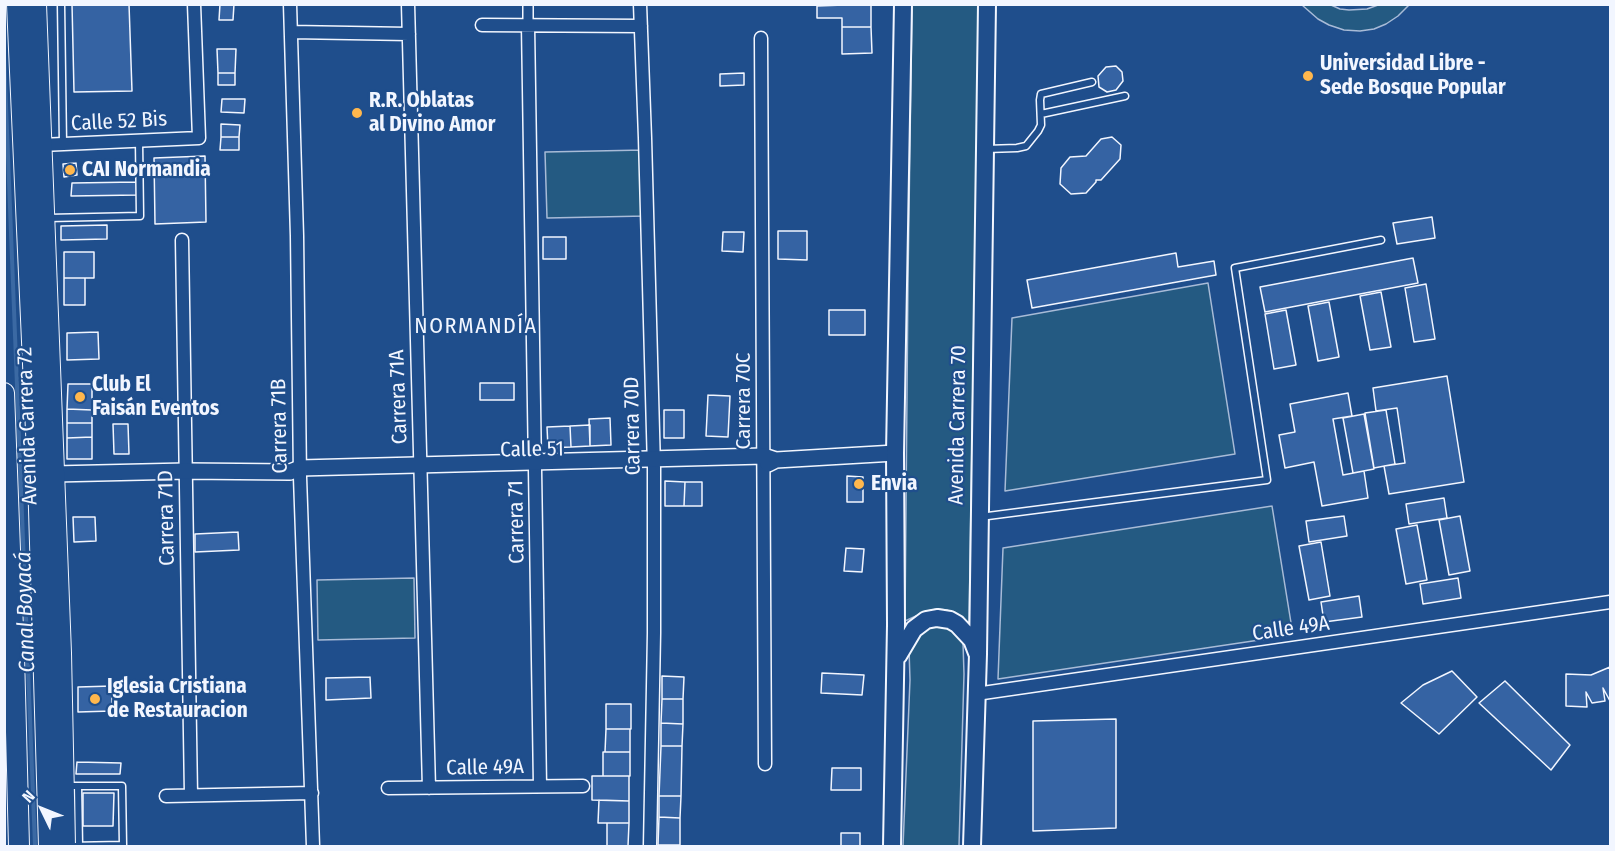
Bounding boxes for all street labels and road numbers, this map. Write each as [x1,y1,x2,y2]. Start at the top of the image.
street label: Calle 52 Bis [70,107,168,137]
street label: Avenida Carrera 70 [944,345,972,505]
street label: Avenida Carrera 72 [13,347,43,505]
street label: Carrera 71A [385,349,413,445]
street label: Carrera 70C [731,353,757,449]
street label: Carrera 70D [620,377,646,475]
street label: Carrera 71B [267,378,293,474]
street label: Calle 51 [500,437,564,463]
street label: Carrera 71D [154,470,180,566]
street label: Carrera 71 [504,480,530,564]
street label: Calle 49A [1251,611,1331,647]
street label: Calle 49A [446,755,524,781]

